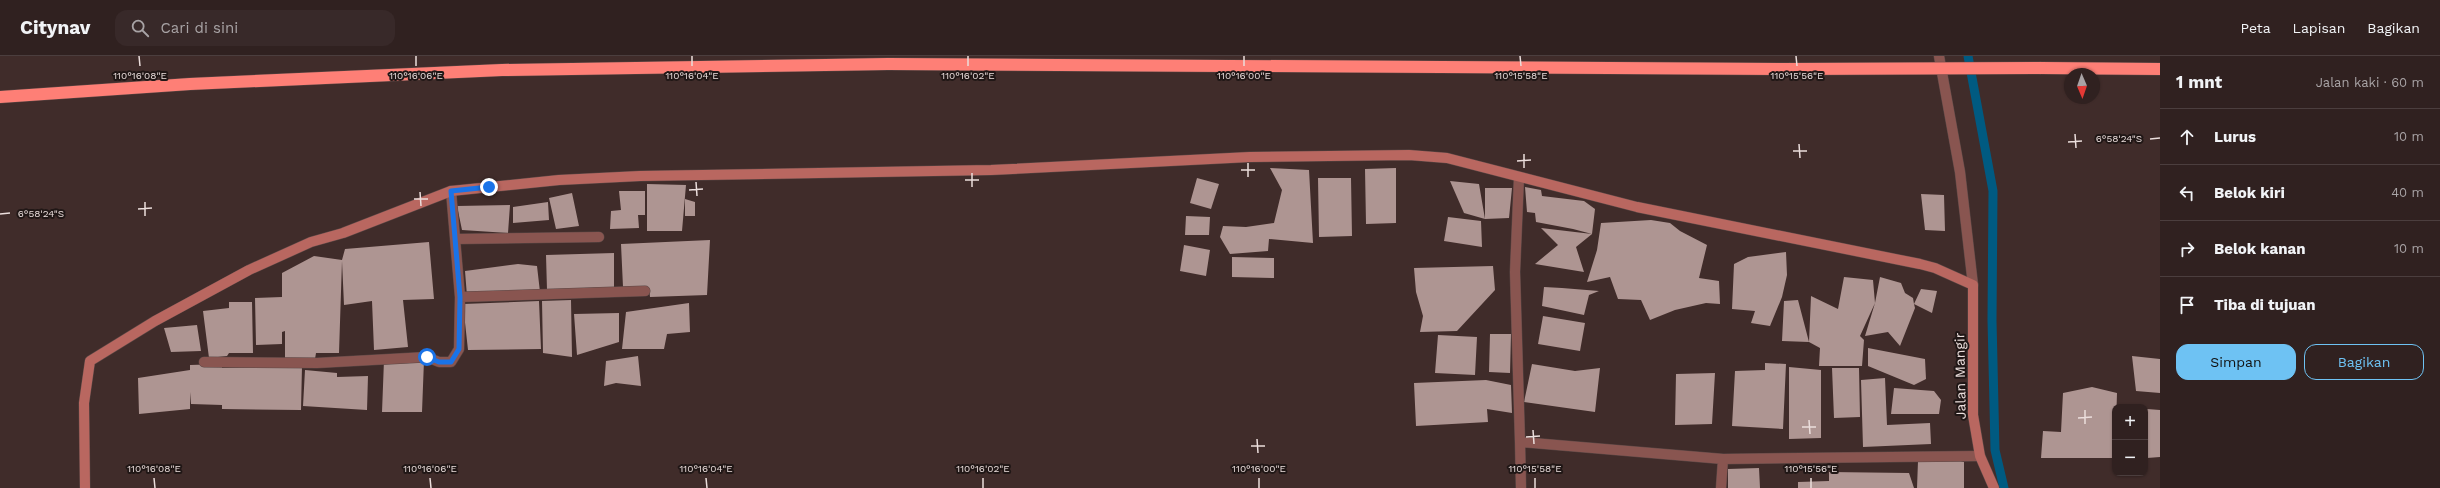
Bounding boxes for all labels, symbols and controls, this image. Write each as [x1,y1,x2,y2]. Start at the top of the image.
search box [115,10,395,46]
text: Citynav [20,16,91,39]
icon: search [129,17,151,39]
text: Cari di sini [161,19,238,37]
text: Peta [2241,20,2271,36]
text: Lapisan [2293,20,2345,36]
text: Bagikan [2367,20,2420,36]
north arrow [2064,68,2100,104]
text: 110°16'08"E [113,70,167,81]
text: 110°16'06"E [389,70,443,81]
text: 110°16'04"E [665,70,719,81]
text: 110°16'02"E [941,70,995,81]
text: 110°16'00"E [1217,70,1271,81]
text: 110°15'58"E [1494,70,1548,81]
text: 110°15'56"E [1771,70,1824,81]
text: 1 mnt [2176,72,2222,92]
text: Jalan kaki · 60 m [2316,75,2424,90]
icon: ahead [2176,126,2198,148]
text: Lurus [2214,128,2256,146]
text: 10 m [2394,129,2424,144]
text: 6°58'24"S [2096,133,2142,144]
route end [480,178,498,196]
icon: left [2176,182,2198,204]
text: Belok kiri [2214,184,2285,202]
text: 40 m [2391,185,2424,200]
text: 6°58'24"S [18,208,64,219]
icon: right [2176,238,2198,260]
text: Belok kanan [2214,240,2305,258]
text: 10 m [2394,241,2424,256]
icon: arrive [2176,294,2198,316]
text: Tiba di tujuan [2214,296,2316,314]
street label: Jalan Mangir [1951,332,1969,419]
button: Simpan [2176,344,2296,380]
button: Bagikan [2304,344,2424,380]
route start [418,348,436,366]
map controls [2112,404,2148,476]
button: + [2112,404,2148,440]
button: − [2112,440,2148,476]
text: 110°16'08"E [127,463,181,474]
text: 110°16'06"E [403,463,457,474]
text: 110°16'04"E [679,463,733,474]
text: 110°16'02"E [956,463,1010,474]
text: 110°16'00"E [1232,463,1286,474]
text: 110°15'58"E [1508,463,1562,474]
text: 110°15'56"E [1785,463,1838,474]

